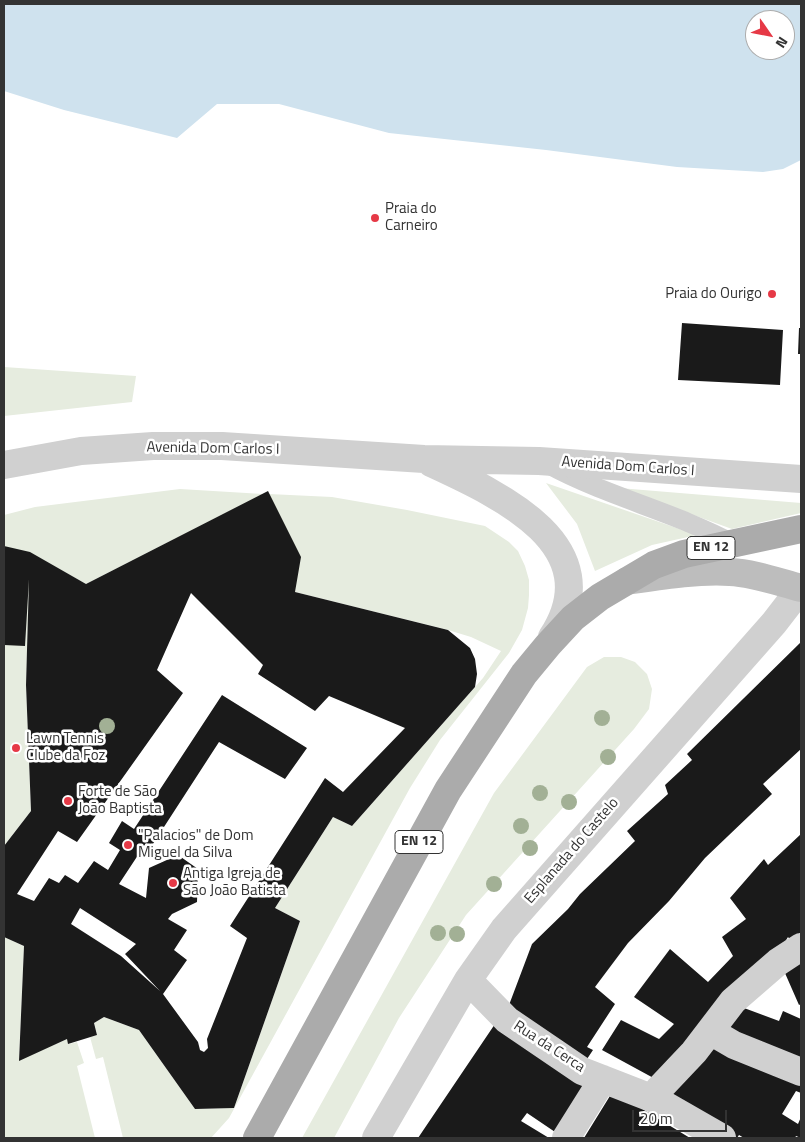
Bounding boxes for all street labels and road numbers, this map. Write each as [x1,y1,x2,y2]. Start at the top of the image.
street label: Avenida Dom Carlos I [146,439,280,459]
street label: Avenida Dom Carlos I [561,453,695,481]
road number: EN 12 [687,536,735,560]
street label: Esplanada do Castelo [521,794,623,908]
road number: EN 12 [395,830,443,854]
street label: Rua da Cerca [510,1017,588,1077]

